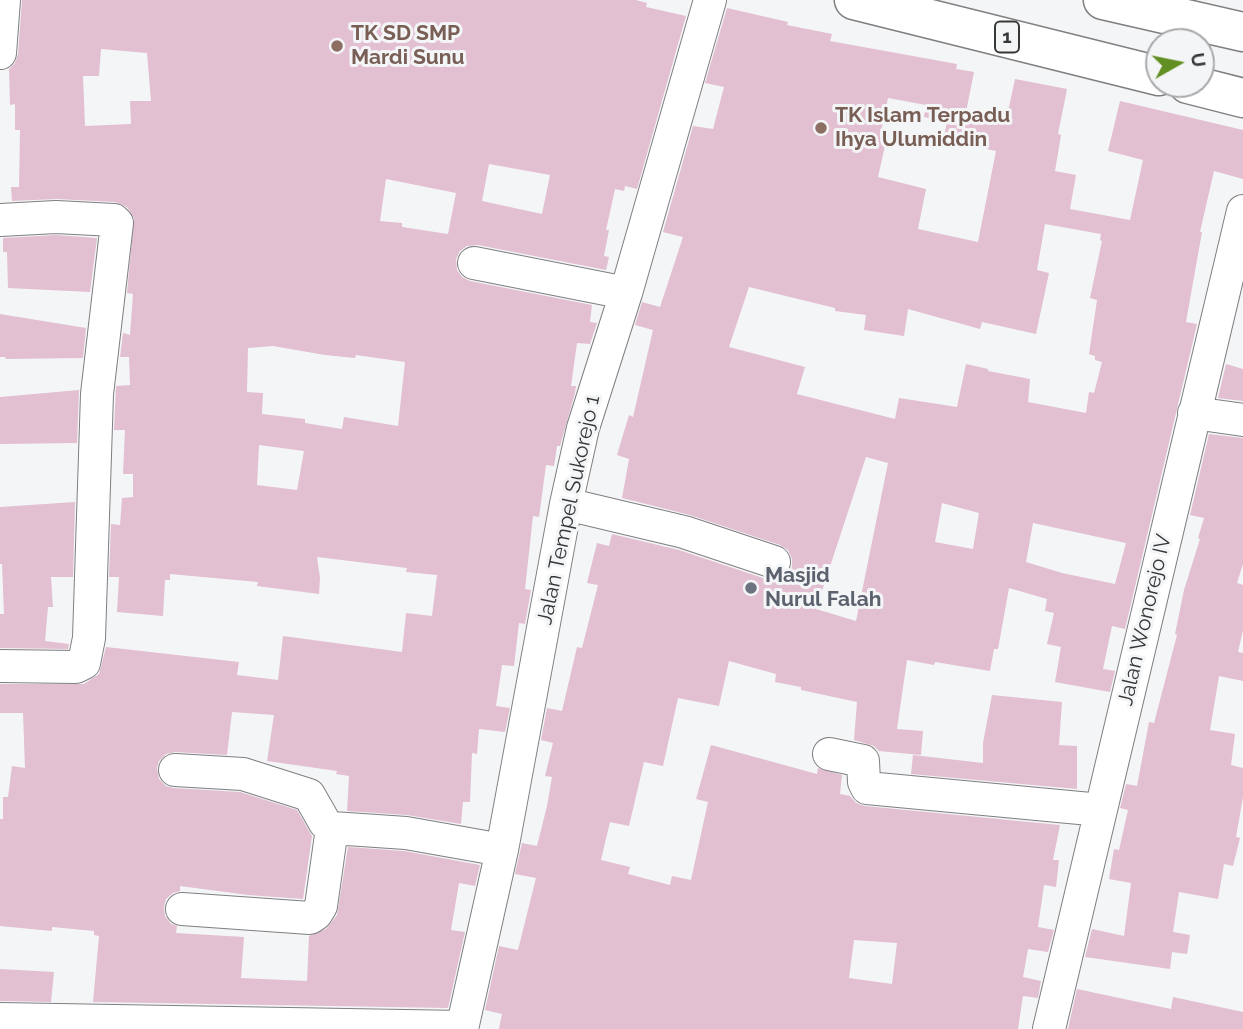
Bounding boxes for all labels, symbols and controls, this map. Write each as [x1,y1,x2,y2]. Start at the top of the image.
place label: TK SD SMP Mardi Sunu [351,21,465,71]
road number: 1 [995,22,1019,52]
north arrow [1145,28,1215,98]
marker: TK SD SMP Mardi Sunu [329,38,345,54]
text: U [1187,51,1211,69]
place label: TK Islam Terpadu Ihya Ulumiddin [835,103,1010,153]
marker: TK Islam Terpadu Ihya Ulumiddin [813,120,829,136]
street label: Jalan Tempel Sukorejo 1 [532,393,606,627]
street label: Jalan Wonorejo IV [1113,532,1177,708]
place label: Masjid Nurul Falah [765,563,881,613]
marker: Masjid Nurul Falah [743,580,759,596]

